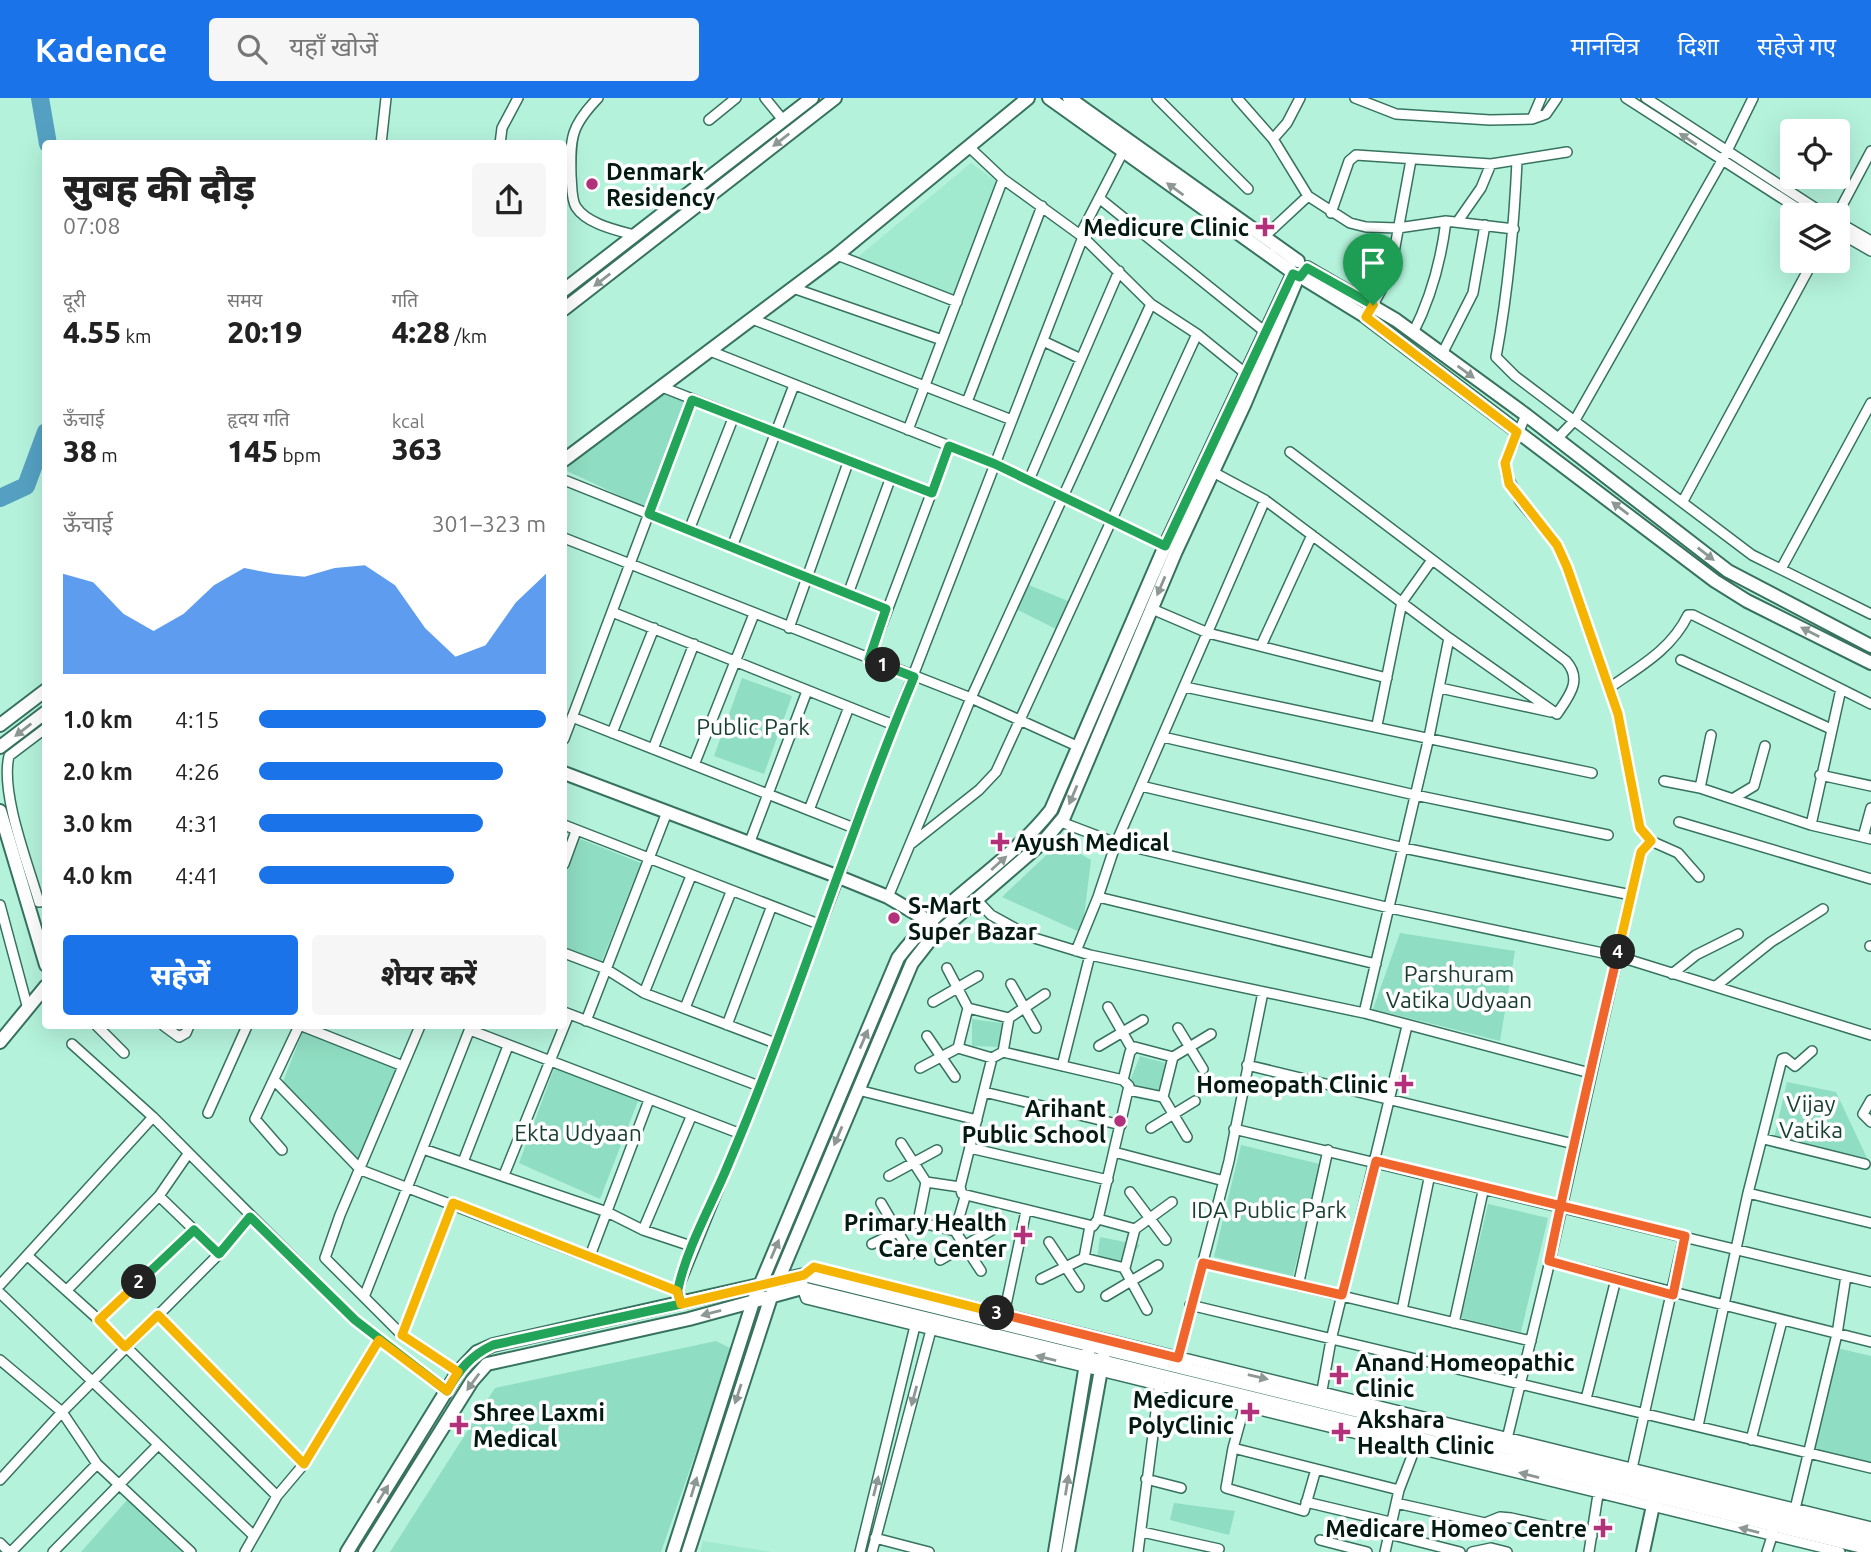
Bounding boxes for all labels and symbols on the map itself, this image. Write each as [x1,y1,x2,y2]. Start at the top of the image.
one-way arrow [773,132,791,147]
one-way arrow [1678,133,1698,146]
place label: Denmark Residency [606,159,715,210]
marker: Denmark Residency [584,176,600,192]
one-way arrow [1166,182,1184,196]
place label: Medicure Clinic [1083,215,1249,240]
marker: Medicure Clinic [1255,217,1275,237]
pin [1343,233,1403,305]
one-way arrow [593,272,611,286]
one-way arrow [1457,364,1475,378]
one-way arrow [1611,502,1629,516]
one-way arrow [1696,547,1714,562]
one-way arrow [1156,575,1167,596]
one-way arrow [1800,627,1820,638]
pin: 1 [866,648,900,682]
park label: Public Park [696,714,810,739]
one-way arrow [14,722,32,737]
one-way arrow [1067,785,1079,805]
place label: Ayush Medical [1014,830,1169,855]
marker: Ayush Medical [992,834,1008,850]
one-way arrow [991,856,1008,871]
place label: S-Mart Super Bazar [908,893,1038,944]
marker: S-Mart Super Bazar [886,910,902,926]
pin: 4 [1600,934,1636,970]
park label: Parshuram Vatika Udyaan [1386,961,1532,1012]
one-way arrow [858,1029,870,1049]
place label: Homeopath Clinic [1196,1072,1388,1097]
marker: Homeopath Clinic [1394,1074,1414,1094]
park label: Vijay Vatika [1779,1091,1843,1142]
place label: Arihant Public School [962,1096,1106,1147]
marker: Arihant Public School [1112,1113,1128,1129]
park label: Ekta Udyaan [514,1120,642,1145]
one-way arrow [832,1126,843,1147]
park label: IDA Public Park [1191,1197,1347,1222]
place label: Primary Health Care Center [844,1210,1008,1261]
marker: Primary Health Care Center [1013,1225,1033,1245]
one-way arrow [770,1238,781,1259]
pin: 2 [122,1264,156,1300]
pin: 3 [979,1296,1014,1330]
one-way arrow [699,1308,721,1319]
place label: Anand Homeopathic Clinic [1355,1350,1575,1401]
one-way arrow [1035,1352,1057,1363]
marker: Anand Homeopathic Clinic [1329,1365,1349,1385]
one-way arrow [1247,1372,1269,1383]
one-way arrow [466,1373,480,1391]
one-way arrow [732,1384,743,1405]
one-way arrow [908,1386,918,1407]
place label: Medicure PolyClinic [1128,1387,1234,1438]
place label: Shree Laxmi Medical [473,1400,605,1451]
marker: Medicure PolyClinic [1240,1402,1260,1422]
place label: Akshara Health Clinic [1357,1407,1494,1458]
marker: Shree Laxmi Medical [451,1417,467,1433]
marker: Akshara Health Clinic [1331,1422,1351,1442]
one-way arrow [1518,1469,1540,1480]
one-way arrow [1062,1474,1073,1496]
one-way arrow [871,1475,882,1497]
one-way arrow [689,1476,699,1497]
one-way arrow [377,1484,390,1504]
place label: Medicare Homeo Centre [1325,1516,1587,1541]
marker: Medicare Homeo Centre [1593,1518,1613,1538]
one-way arrow [1738,1524,1760,1535]

